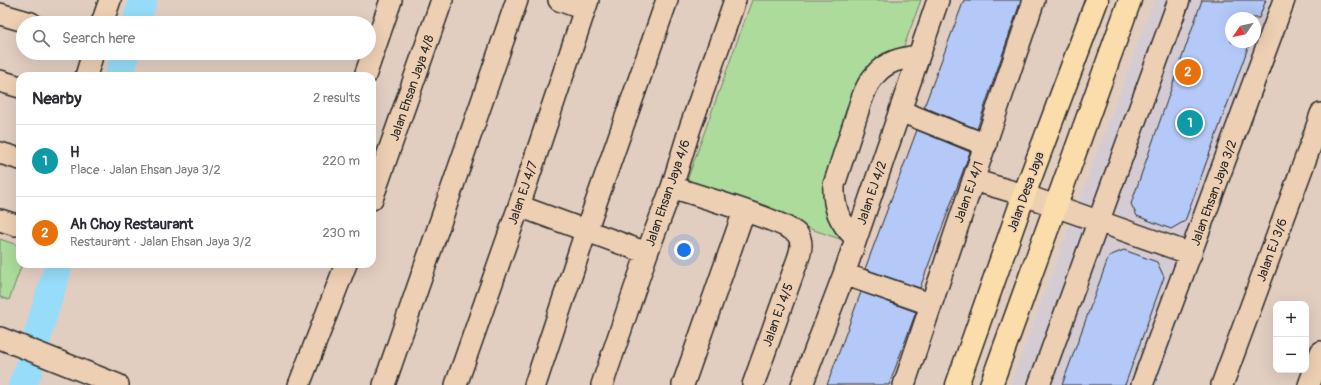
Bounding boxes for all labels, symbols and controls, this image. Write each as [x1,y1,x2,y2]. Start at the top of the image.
north arrow [1225,12,1261,48]
search box [16,16,376,60]
icon: search [30,27,52,49]
text: Search here [62,29,135,48]
street label: Jalan Ehsan Jaya 4/8 [386,32,438,143]
pin: 2 [1175,57,1201,87]
text: Nearby [32,88,81,109]
text: 2 results [313,90,360,106]
pin: 1 [1177,108,1203,138]
street label: Jalan Ehsan Jaya 4/6 [642,137,694,249]
street label: Jalan Ehsan Jaya 3/2 [1187,138,1241,248]
text: H [70,143,80,162]
street label: Jalan Desa Jaya [1004,150,1048,234]
text: 1 [42,153,48,169]
text: 220 m [322,153,360,169]
street label: Jalan EJ 4/7 [505,159,541,227]
street label: Jalan EJ 4/2 [854,159,890,227]
street label: Jalan EJ 4/1 [951,159,987,225]
text: Place · Jalan Ehsan Jaya 3/2 [70,162,221,178]
text: Ah Choy Restaurant [70,215,193,234]
street label: Jalan EJ 3/6 [1253,216,1291,284]
text: 2 [41,225,49,241]
text: 230 m [323,225,360,241]
text: Restaurant · Jalan Ehsan Jaya 3/2 [70,234,252,250]
your location [674,240,694,260]
street label: Jalan EJ 4/5 [759,281,797,349]
map controls [1273,301,1309,373]
button: + [1273,301,1309,337]
button: − [1273,337,1309,373]

